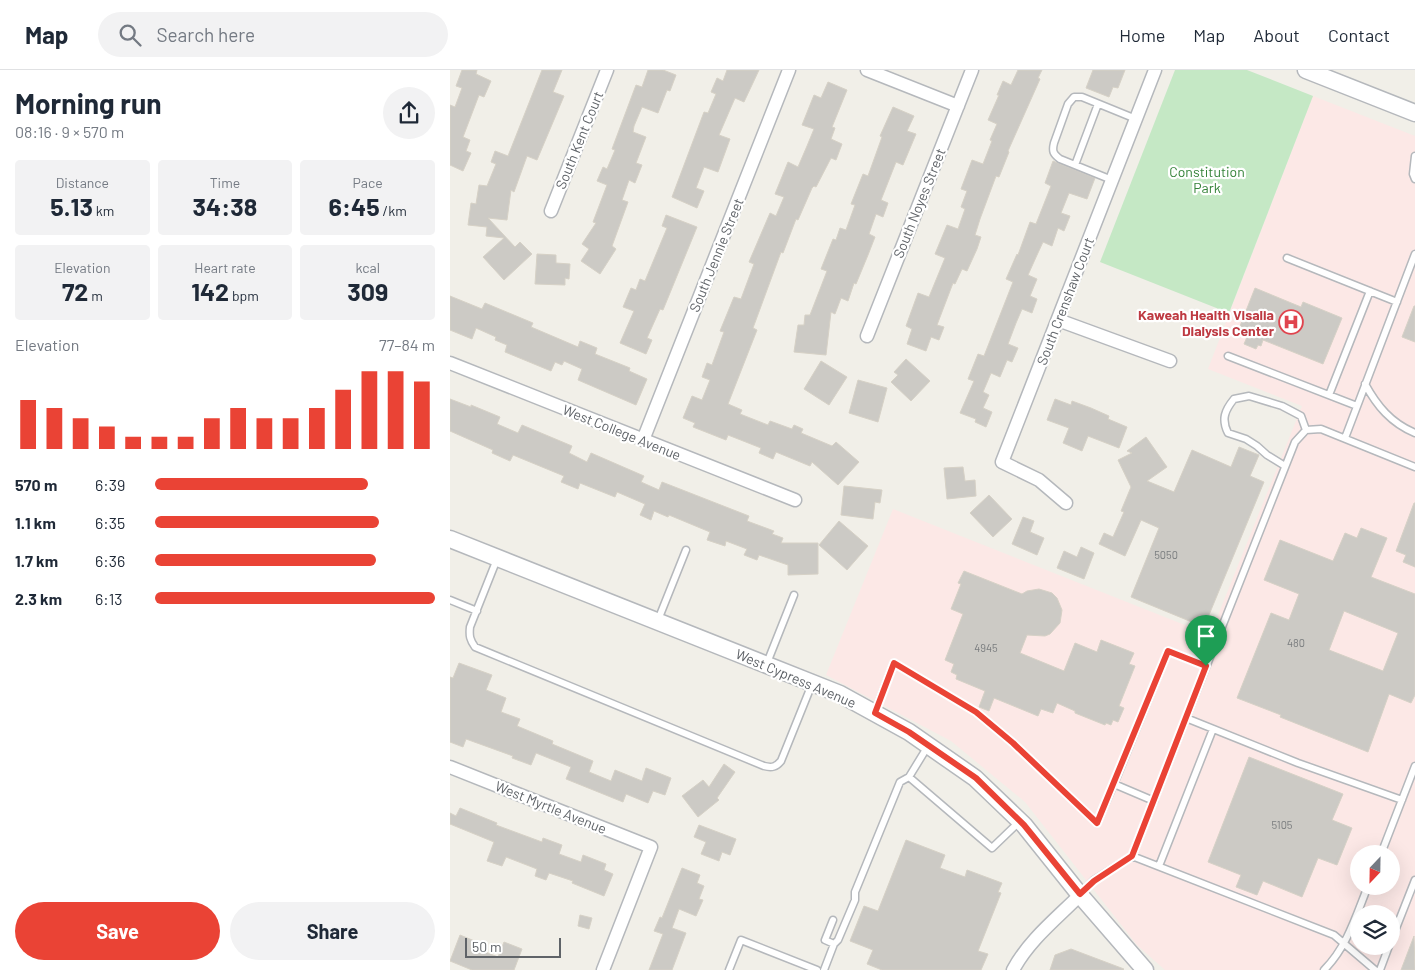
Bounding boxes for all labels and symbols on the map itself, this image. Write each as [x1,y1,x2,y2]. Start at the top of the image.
street label: South Kent Court [552,89,606,191]
street label: South Noyes Street [889,146,949,260]
park label: Constitution Park [1169,163,1245,196]
street label: South Jennie Street [685,196,747,314]
street label: South Crenshaw Court [1033,235,1097,367]
place label: Kaweah Health Visalia Dialysis Center [1138,306,1275,339]
hospital icon: Kaweah Health Visalia Dialysis Center [1278,309,1304,335]
street label: West College Avenue [560,401,684,463]
house number: 5050 [1154,548,1178,561]
pin [1185,615,1227,666]
house number: 480 [1287,636,1305,649]
house number: 4945 [974,641,998,654]
street label: West Cypress Avenue [733,645,859,711]
street label: West Myrtle Avenue [493,777,609,837]
house number: 5105 [1271,818,1293,831]
north arrow [1350,845,1400,895]
scale bar [465,935,561,958]

